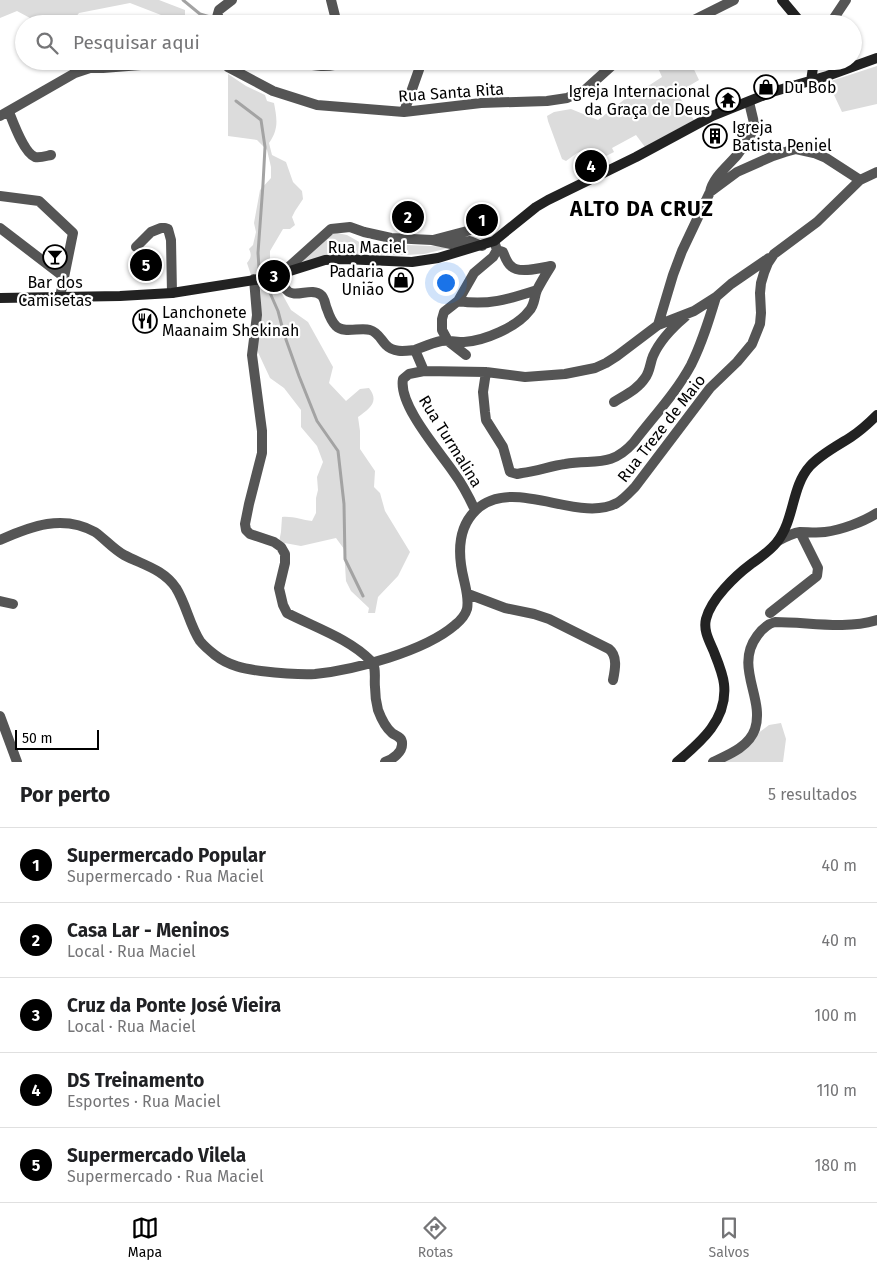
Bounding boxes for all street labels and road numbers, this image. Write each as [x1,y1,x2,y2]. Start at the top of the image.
street label: Rua Santa Rita [398,79,505,106]
street label: Rua Maciel [328,238,407,257]
street label: Rua Treze de Maio [613,371,709,486]
street label: Rua Turmalina [415,392,486,491]

